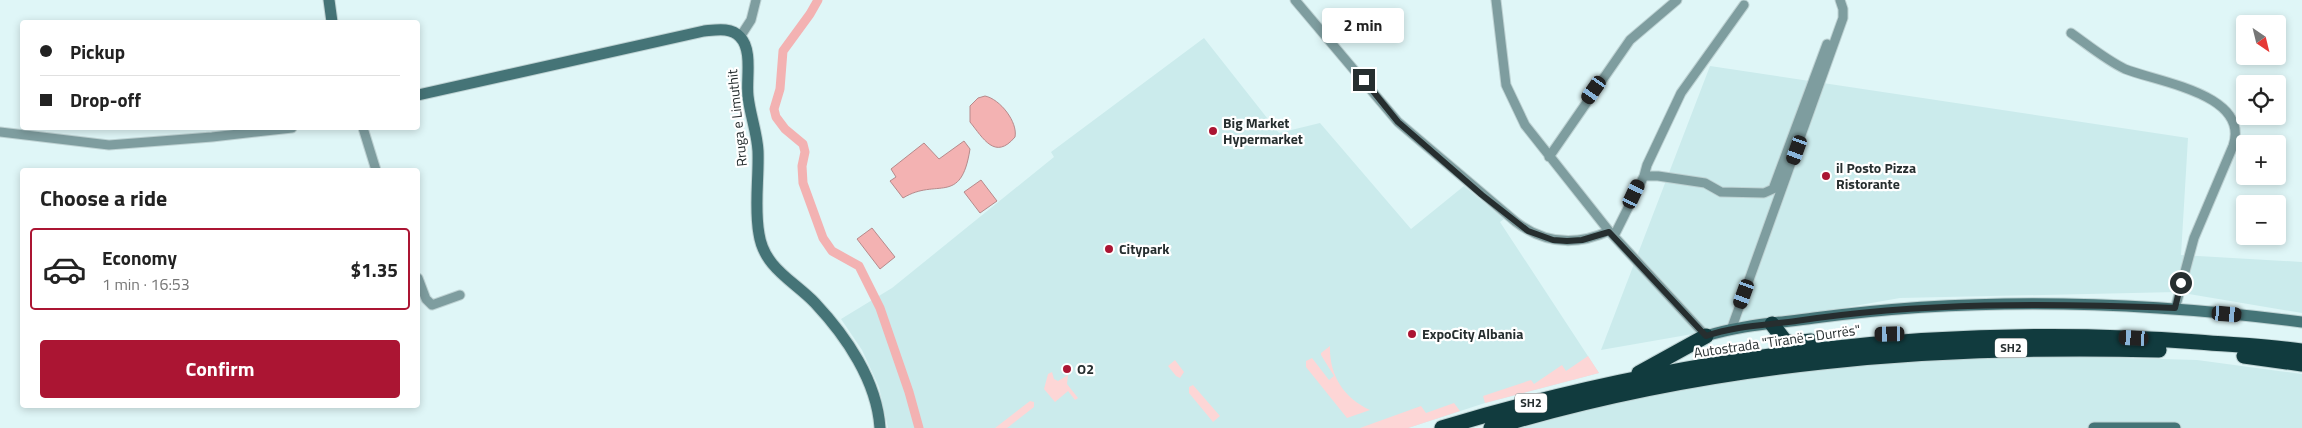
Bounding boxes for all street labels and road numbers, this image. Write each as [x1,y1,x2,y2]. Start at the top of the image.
street label: Rruga e Limuthit [721,68,752,168]
street label: Autostrada "Tiranë - Durrës" [1692,318,1862,363]
road number: SH2 [1995,338,2027,358]
road number: SH2 [1515,393,1547,412]

